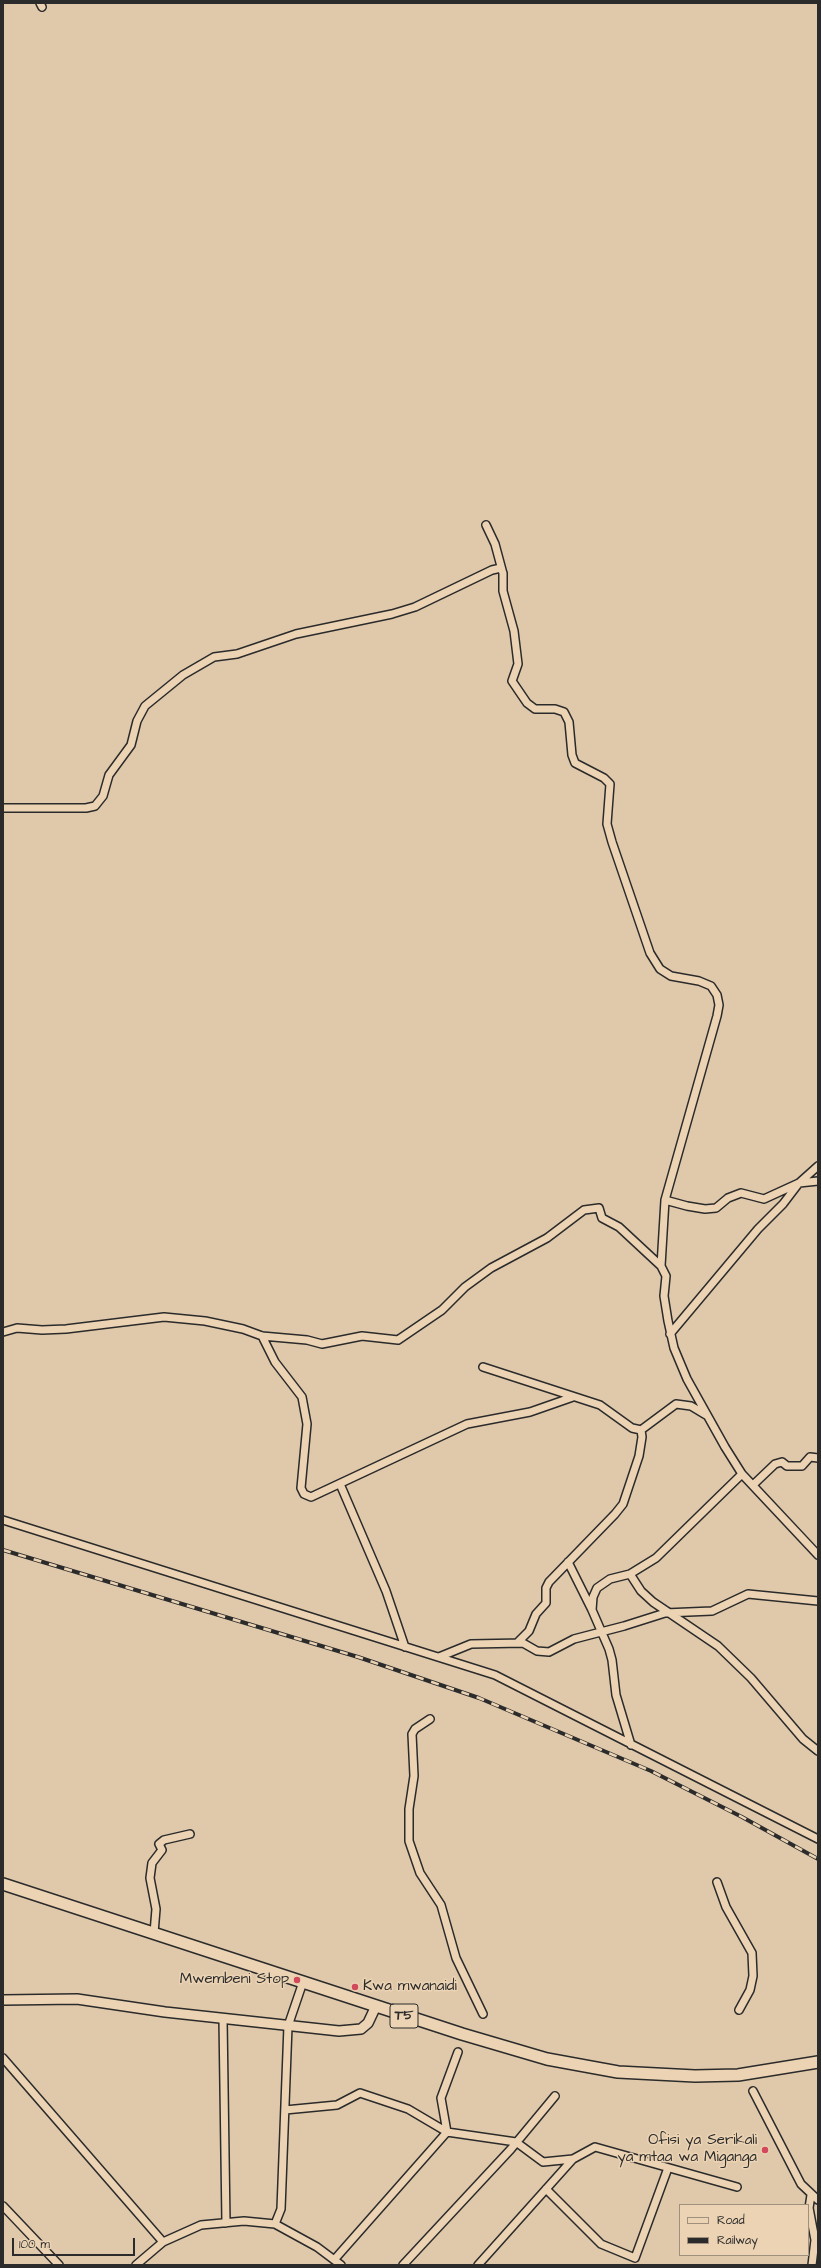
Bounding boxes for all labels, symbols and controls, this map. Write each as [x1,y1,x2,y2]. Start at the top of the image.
place label: Mwembeni Stop [180,1971,289,1989]
marker: Mwembeni Stop [292,1975,302,1985]
place label: Kwa mwanaidi [363,1978,457,1996]
marker: Kwa mwanaidi [350,1982,360,1992]
road number: T5 [390,2004,418,2028]
place label: Ofisi ya Serikali ya mtaa wa Miganga [617,2132,757,2167]
marker: Ofisi ya Serikali ya mtaa wa Miganga [760,2145,770,2155]
legend [679,2204,809,2256]
text: Road [717,2212,745,2229]
scale bar [14,2230,137,2256]
text: Railway [717,2232,758,2249]
text: 100 m [19,2236,50,2253]

